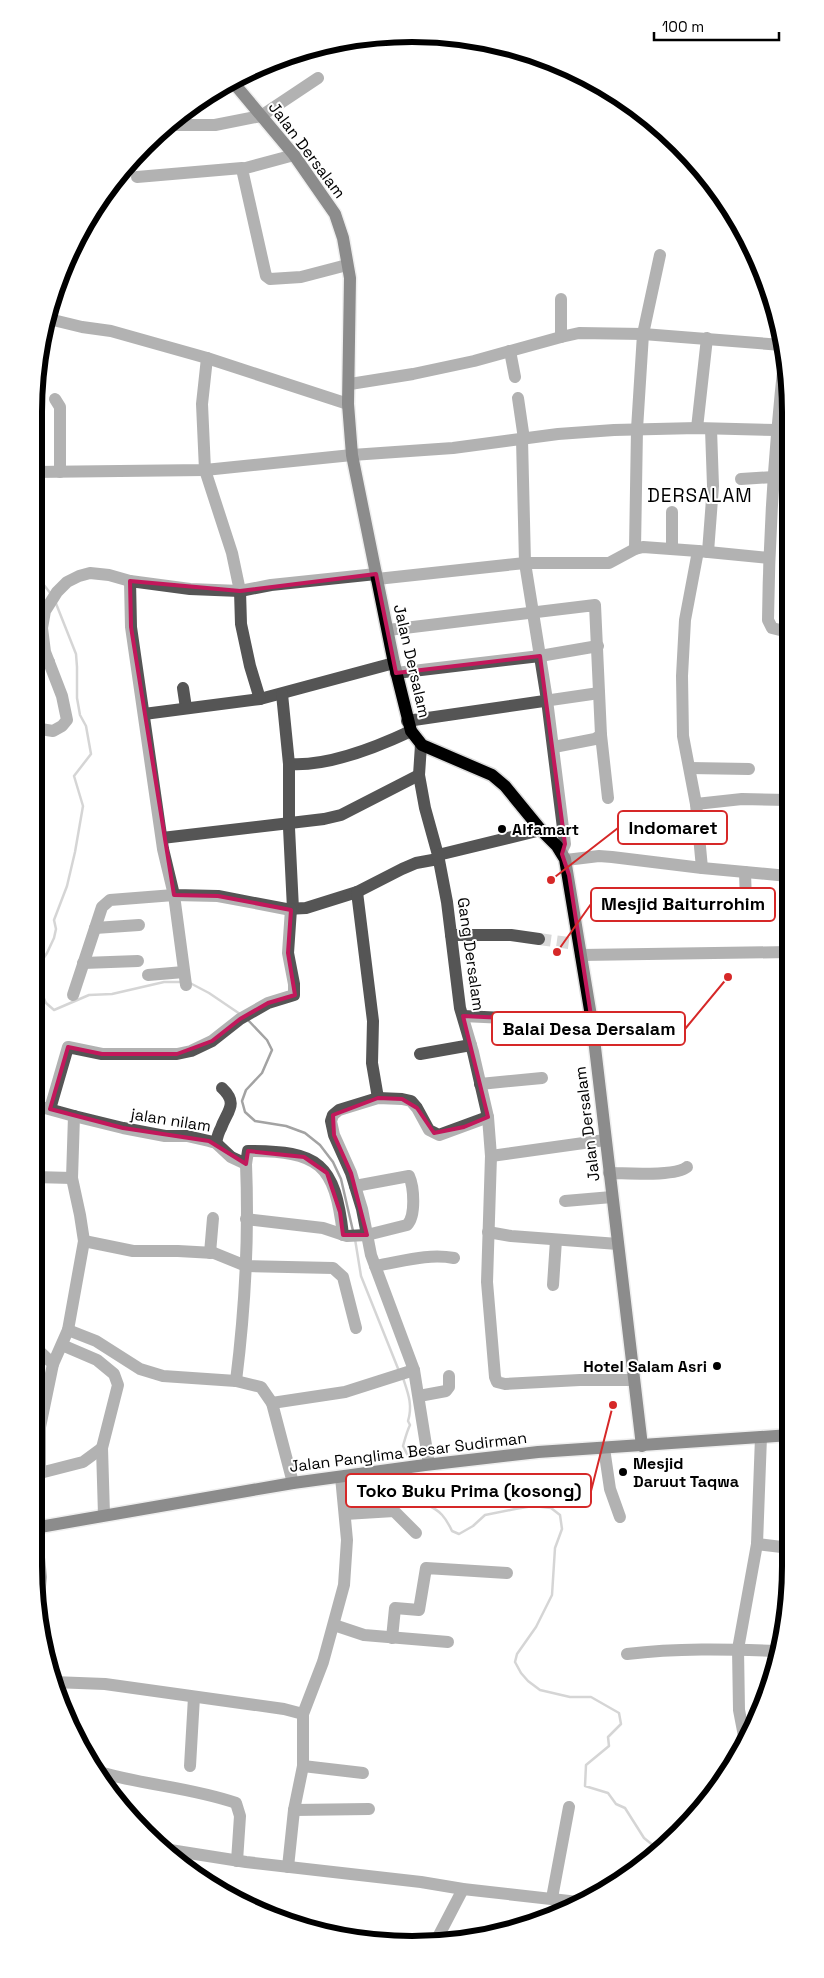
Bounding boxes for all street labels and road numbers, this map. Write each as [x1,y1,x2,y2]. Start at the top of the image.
street label: Jalan Dersalam [264,97,350,203]
street label: Jalan Dersalam [389,602,435,720]
street label: Gang Dersalam [453,896,489,1012]
street label: Jalan Dersalam [570,1065,604,1183]
street label: jalan nilam [128,1103,213,1137]
street label: Jalan Panglima Besar Sudirman [288,1427,528,1477]

